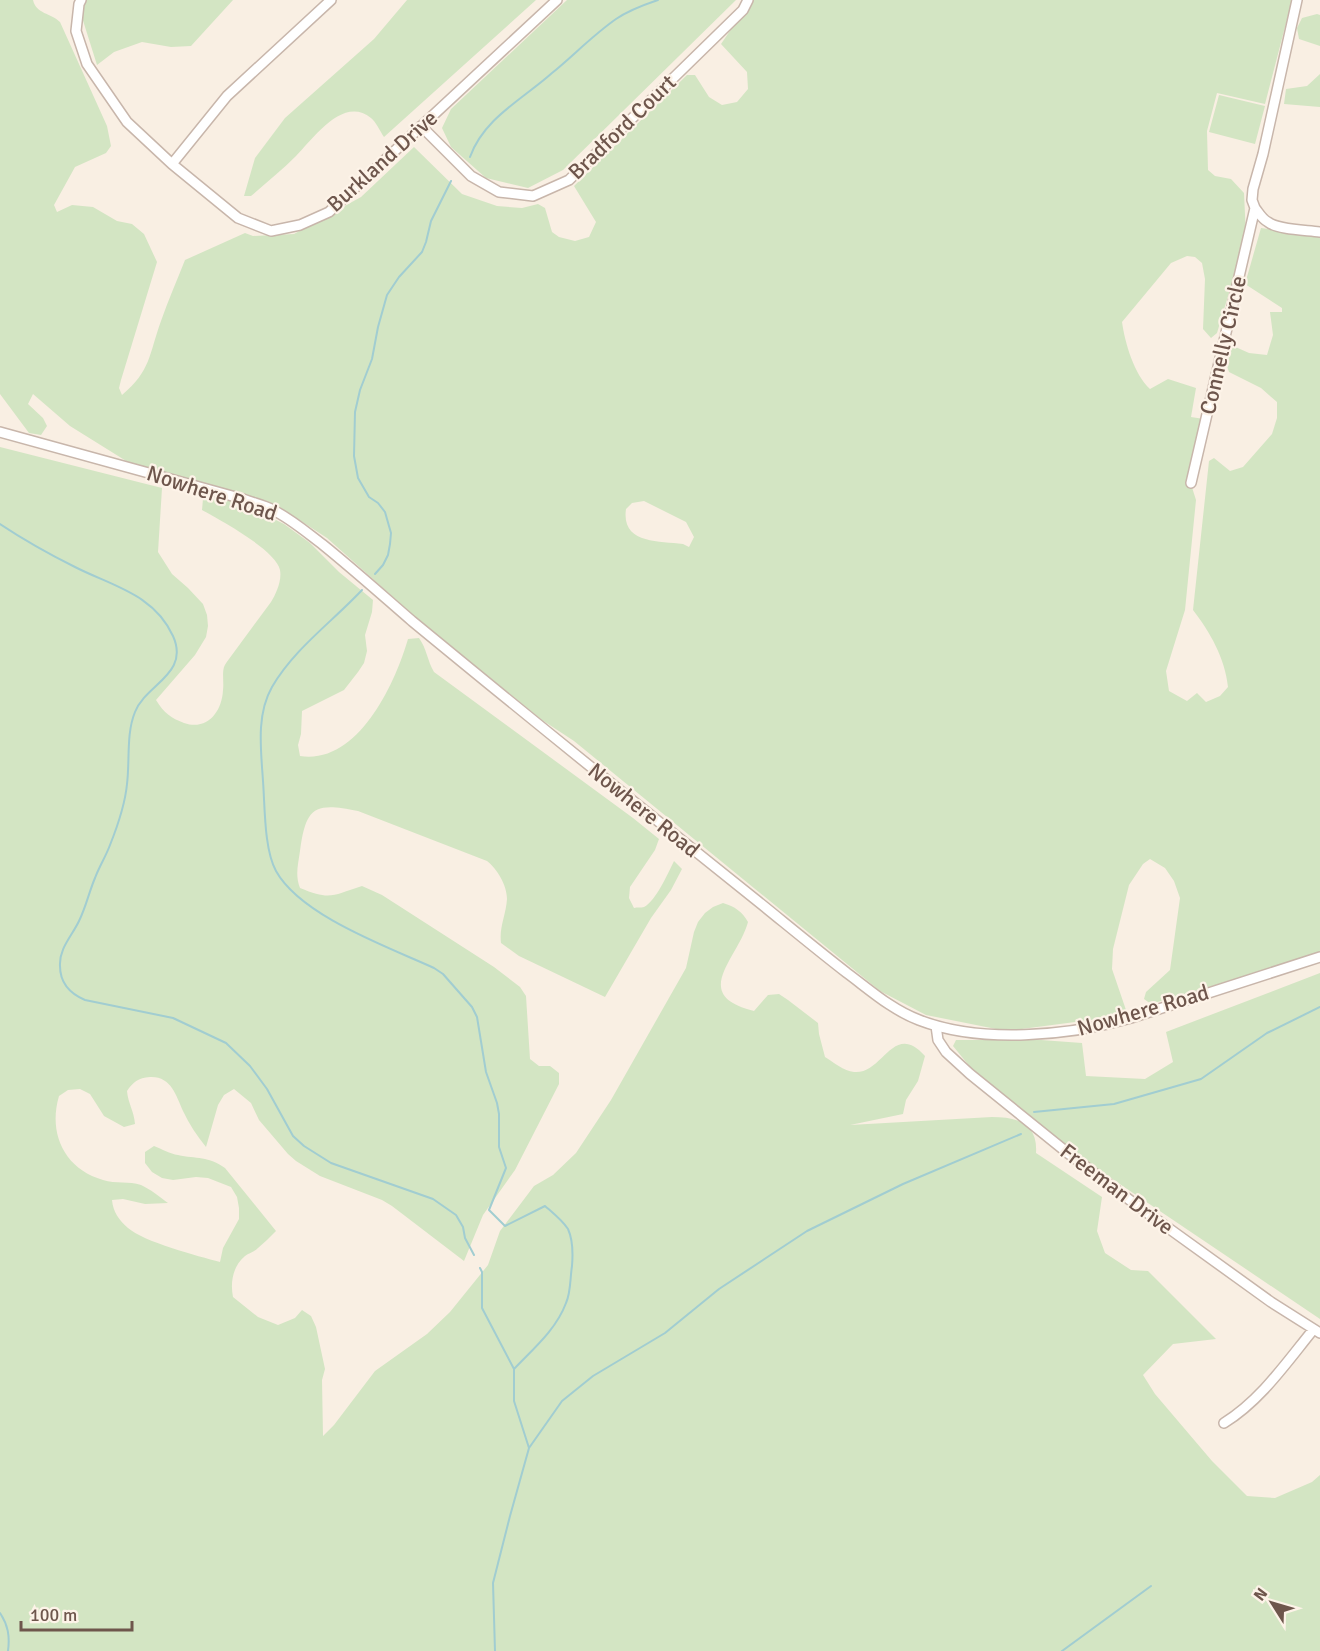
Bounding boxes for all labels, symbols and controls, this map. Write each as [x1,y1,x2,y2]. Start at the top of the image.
street label: Bradford Court [562,69,682,185]
street label: Burkland Drive [321,104,443,218]
street label: Connelly Circle [1194,273,1252,417]
street label: Nowhere Road [143,459,281,527]
street label: Nowhere Road [583,757,705,863]
street label: Nowhere Road [1074,978,1212,1042]
street label: Freeman Drive [1055,1137,1179,1241]
north arrow [1242,1573,1302,1633]
text: N [1249,1584,1272,1605]
scale bar [21,1594,132,1632]
text: 100 m [30,1604,77,1626]

